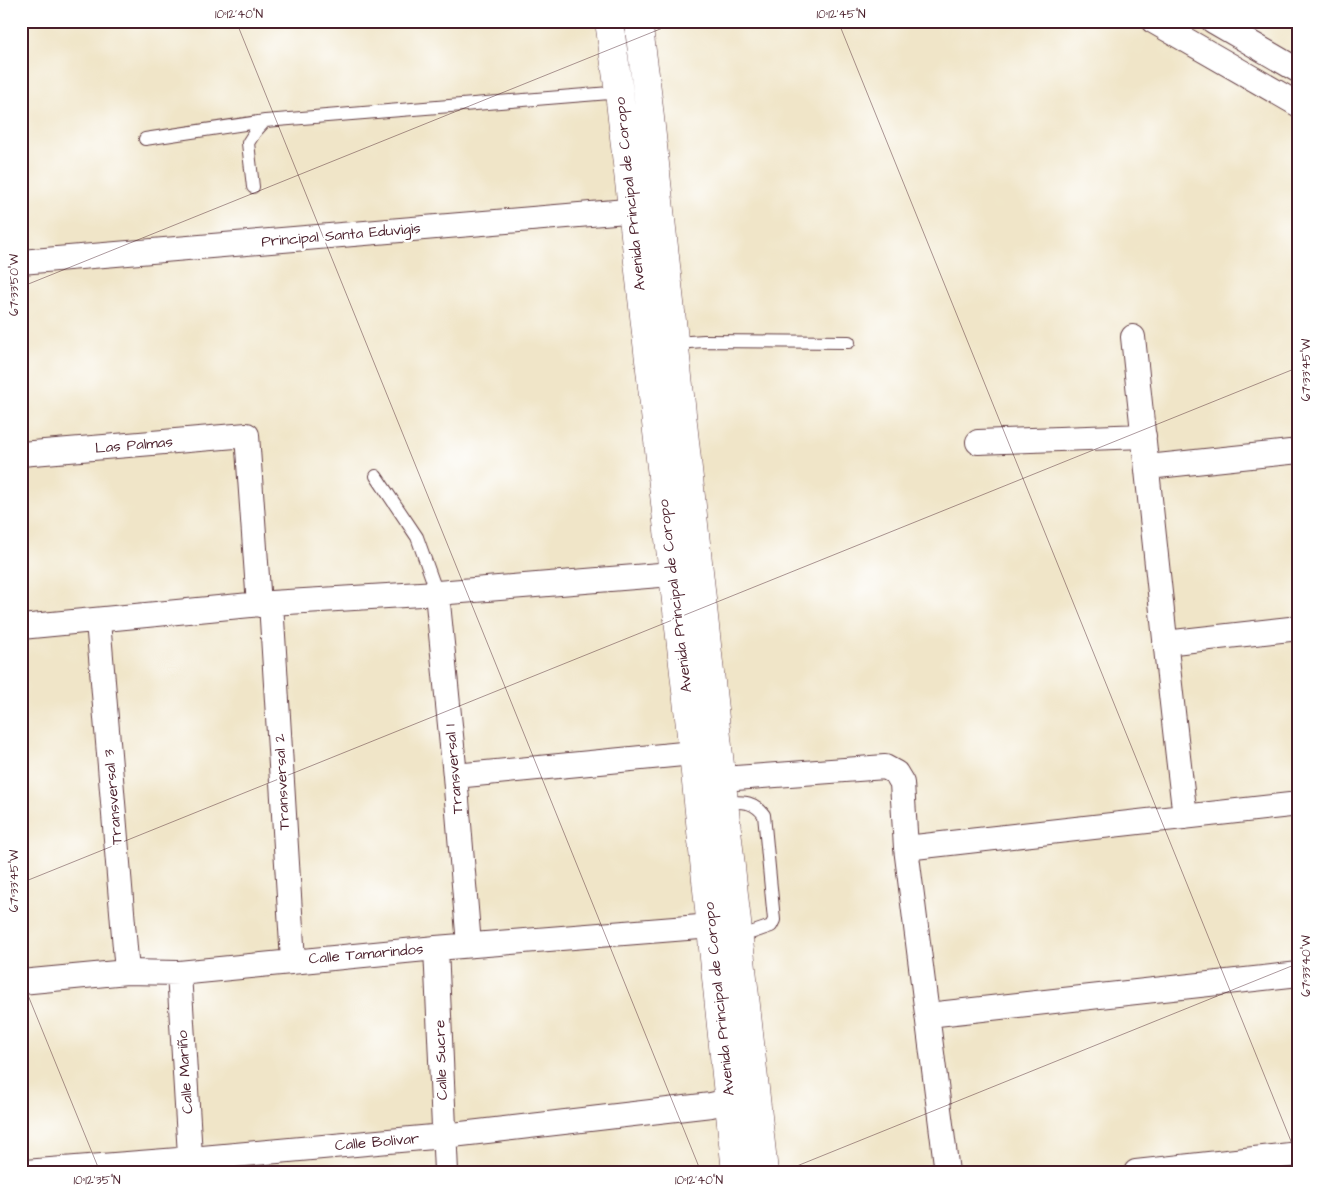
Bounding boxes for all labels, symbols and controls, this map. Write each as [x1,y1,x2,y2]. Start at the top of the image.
text: 10°12'40"N [215,6,264,23]
text: 10°12'45"N [816,6,866,23]
street label: Avenida Principal de Coropo [609,96,651,292]
street label: Principal Santa Eduvigis [260,218,422,253]
text: 67°33'50"W [6,253,23,316]
text: 67°33'45"W [1298,338,1315,401]
street label: Las Palmas [94,431,174,459]
street label: Avenida Principal de Coropo [653,498,697,694]
street label: Transversal 1 [440,723,468,815]
street label: Transversal 2 [269,733,295,831]
street label: Transversal 3 [98,748,128,846]
text: 67°33'45"W [6,849,23,912]
street label: Avenida Principal de Coropo [698,901,740,1097]
text: 67°33'40"W [1298,935,1315,997]
street label: Calle Tamarindos [308,938,425,969]
street label: Calle Sucre [429,1020,453,1100]
street label: Calle Mariño [172,1029,198,1114]
street label: Calle Bolivar [334,1128,420,1156]
text: 10°12'35"N [73,1172,121,1189]
text: 10°12'40"N [675,1172,724,1189]

